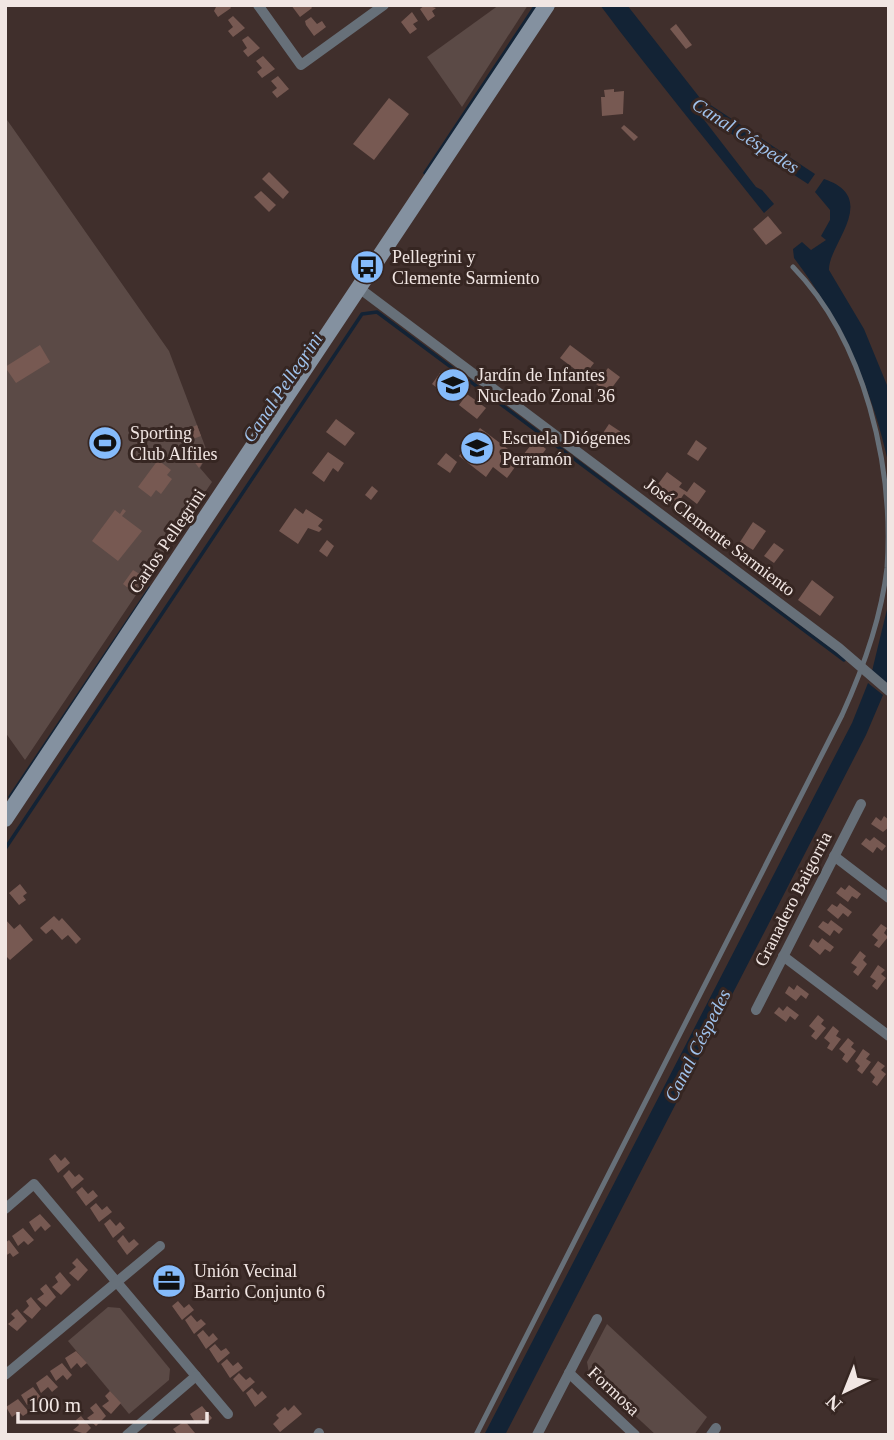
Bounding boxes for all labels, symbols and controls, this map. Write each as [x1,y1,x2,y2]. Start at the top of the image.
water label: Canal Céspedes [688,93,803,178]
place label: Pellegrini y Clemente Sarmiento [392,247,539,288]
bus stop icon: Pellegrini y Clemente Sarmiento [348,248,386,286]
water label: Canal Pellegrini [238,329,327,446]
place label: Jardín de Infantes Nucleado Zonal 36 [477,365,615,406]
school or university icon: Jardín de Infantes Nucleado Zonal 36 [434,366,472,404]
place label: Sporting Club Alfiles [130,423,218,464]
sports icon: Sporting Club Alfiles [86,424,124,462]
place label: Escuela Diógenes Perramón [502,428,630,469]
school or university icon: Escuela Diógenes Perramón [458,429,496,467]
street label: José Clemente Sarmiento [641,474,799,600]
street label: Carlos Pellegrini [125,485,209,597]
street label: Granadero Baigorria [750,828,836,970]
water label: Canal Céspedes [660,986,735,1105]
place label: Unión Vecinal Barrio Conjunto 6 [194,1261,325,1302]
office icon: Unión Vecinal Barrio Conjunto 6 [150,1262,188,1300]
north arrow [810,1356,880,1426]
street label: Formosa [584,1362,644,1420]
scale bar [18,1380,206,1424]
text: N [821,1391,846,1415]
text: 100 m [28,1393,81,1417]

